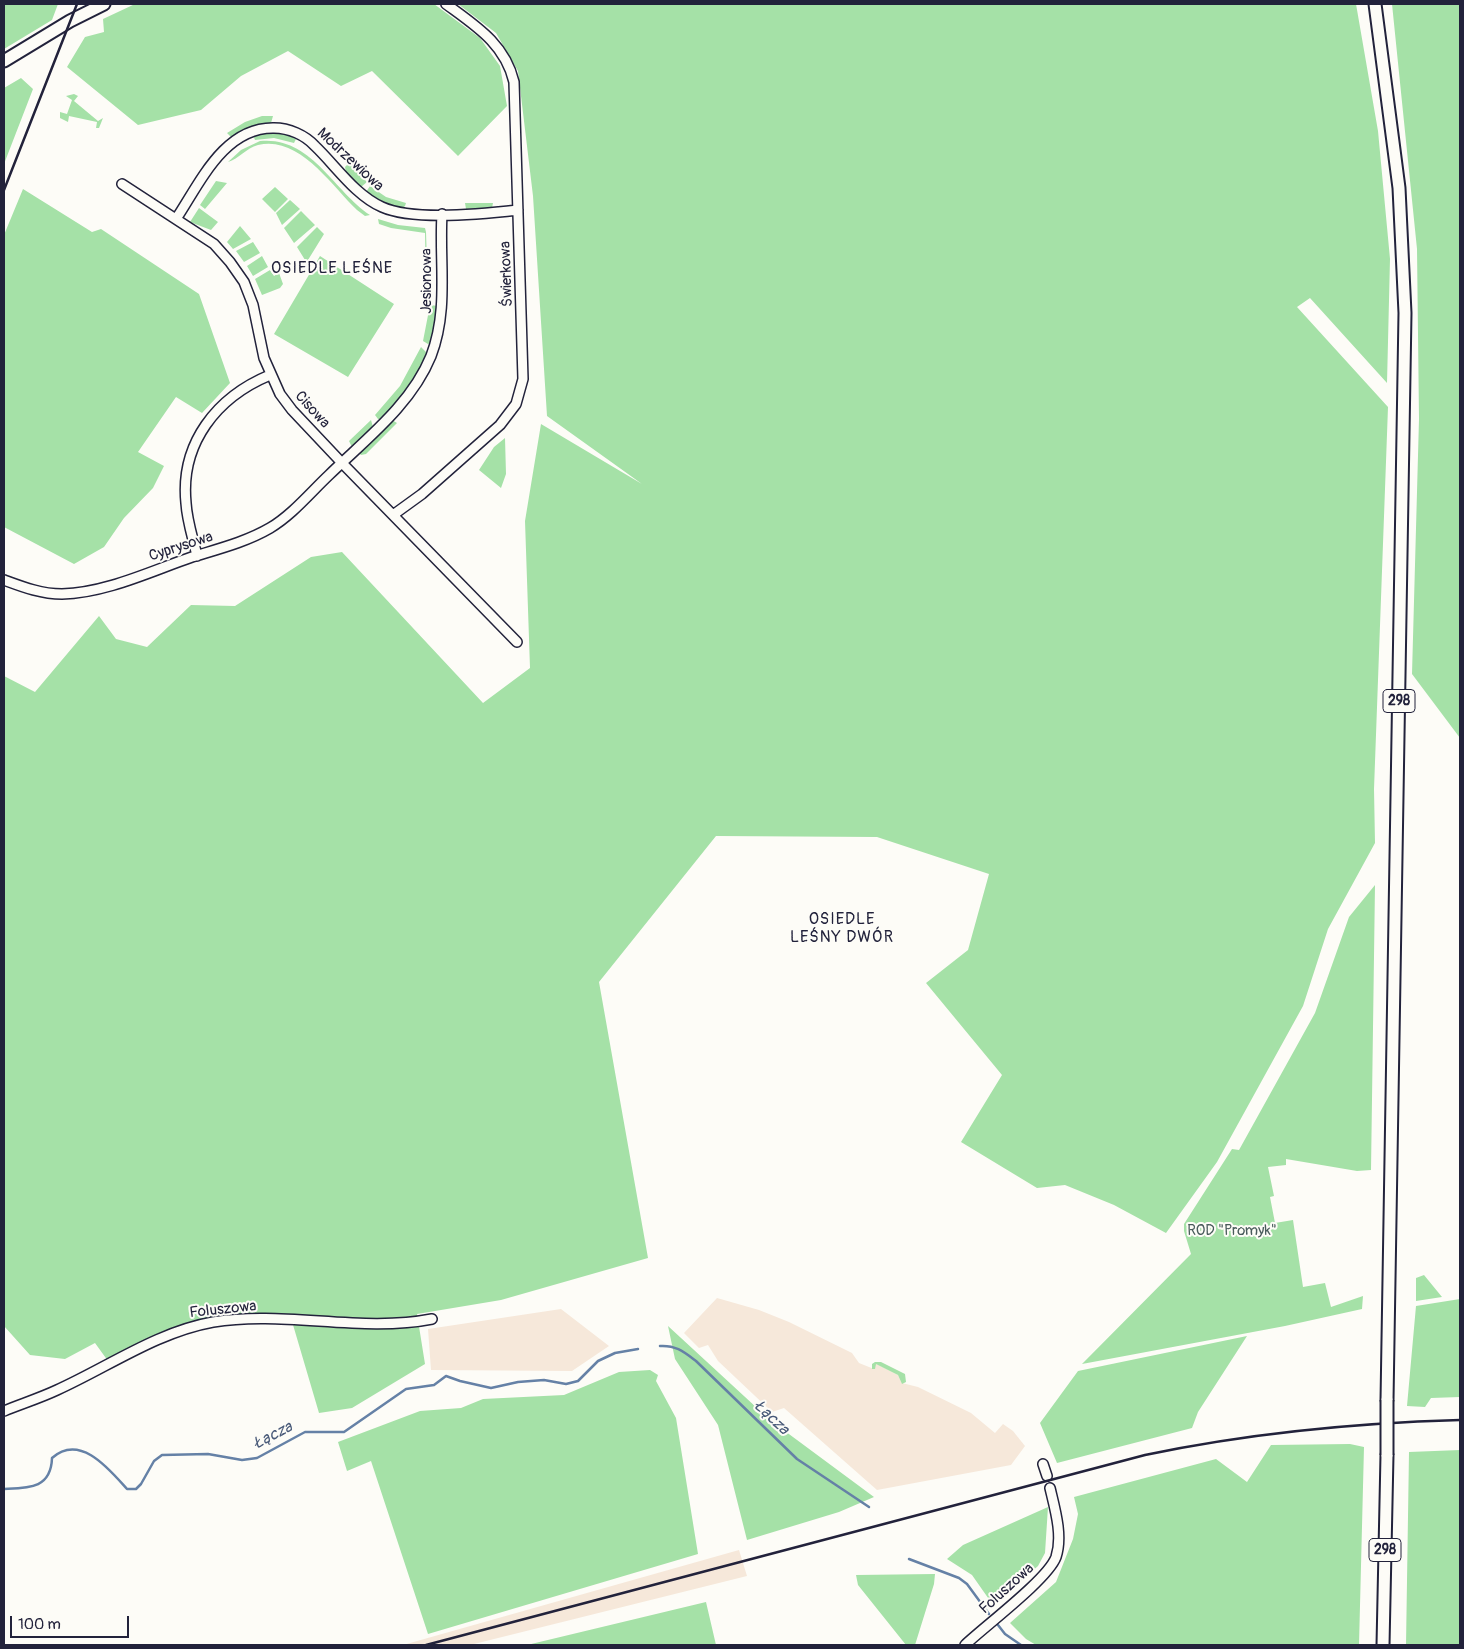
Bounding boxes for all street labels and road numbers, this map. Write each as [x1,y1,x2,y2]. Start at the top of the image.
street label: Modrzewiowa [313,125,387,195]
street label: Świerkowa [497,241,517,307]
street label: Jesionowa [418,248,436,314]
street label: Cisowa [291,388,333,432]
street label: Cyprysowa [147,528,215,566]
road number: 298 [1383,689,1415,712]
street label: Foluszowa [189,1298,257,1322]
road number: 298 [1369,1538,1401,1562]
street label: Foluszowa [976,1560,1038,1618]

